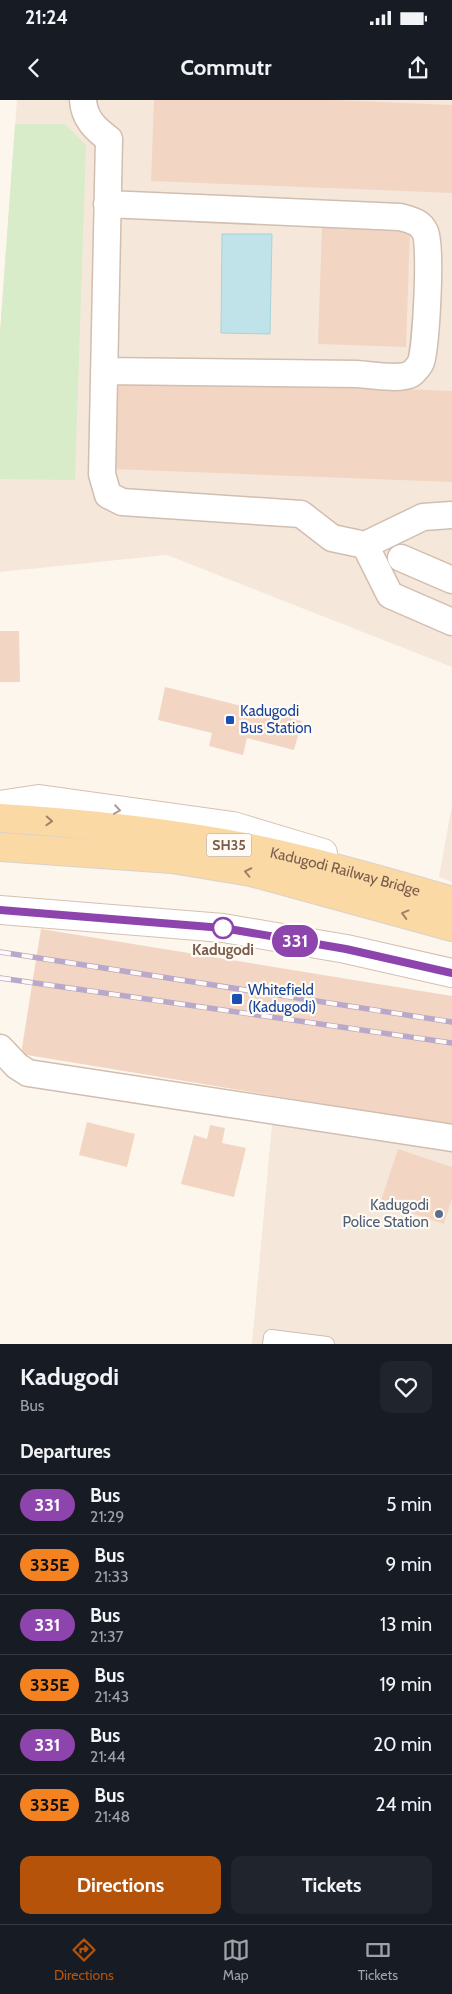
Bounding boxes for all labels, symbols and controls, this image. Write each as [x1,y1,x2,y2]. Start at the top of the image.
text: 21:24 [25,6,68,29]
icon: back [20,54,48,82]
text: Commutr [181,54,271,81]
icon: share [404,54,432,82]
place label: Kadugodi Bus Station [240,702,312,737]
marker: Kadugodi Bus Station [224,714,236,726]
one-way arrow [114,804,122,815]
one-way arrow [45,816,53,827]
road number: SH35 [206,834,252,856]
street label: Kadugodi Railway Bridge [268,844,423,900]
one-way arrow [243,867,252,878]
one-way arrow [401,909,410,919]
marker: Kadugodi [212,917,234,939]
line badge: 331 [266,925,324,957]
text: 331 [282,930,308,952]
place label: Kadugodi [192,941,254,959]
place label: Whitefield (Kadugodi) [248,981,316,1016]
marker: Whitefield (Kadugodi) [230,992,244,1006]
place label: Kadugodi Police Station [342,1196,429,1231]
marker: Kadugodi Police Station [433,1208,445,1220]
button: heart [380,1361,432,1413]
text: Kadugodi [20,1362,119,1391]
text: Bus [20,1396,44,1415]
text: Departures [20,1440,111,1463]
text: Bus [90,1484,120,1507]
text: 5 min [386,1493,432,1516]
text: 331 [34,1494,61,1516]
text: 21:29 [90,1507,124,1526]
text: Bus [94,1544,125,1567]
text: 9 min [386,1553,432,1576]
text: 335E [30,1554,69,1576]
text: 21:33 [94,1567,129,1586]
text: Bus [90,1604,120,1627]
text: 13 min [380,1613,432,1636]
text: 331 [34,1614,61,1636]
text: 21:37 [90,1627,124,1646]
text: Bus [94,1664,125,1687]
text: 19 min [379,1673,432,1696]
text: 335E [30,1674,69,1696]
text: 21:43 [94,1687,129,1706]
text: Bus [90,1724,120,1747]
text: 20 min [373,1733,432,1756]
text: 331 [34,1734,61,1756]
text: 21:44 [90,1747,125,1766]
text: Bus [94,1784,125,1807]
text: 24 min [375,1793,432,1816]
text: 335E [30,1794,69,1816]
text: 21:48 [94,1807,130,1826]
button: Directions [20,1856,221,1914]
button: Tickets [231,1856,432,1914]
tab: Directions [54,1936,114,1984]
tab: Map [222,1936,250,1984]
tab: Tickets [358,1936,398,1984]

